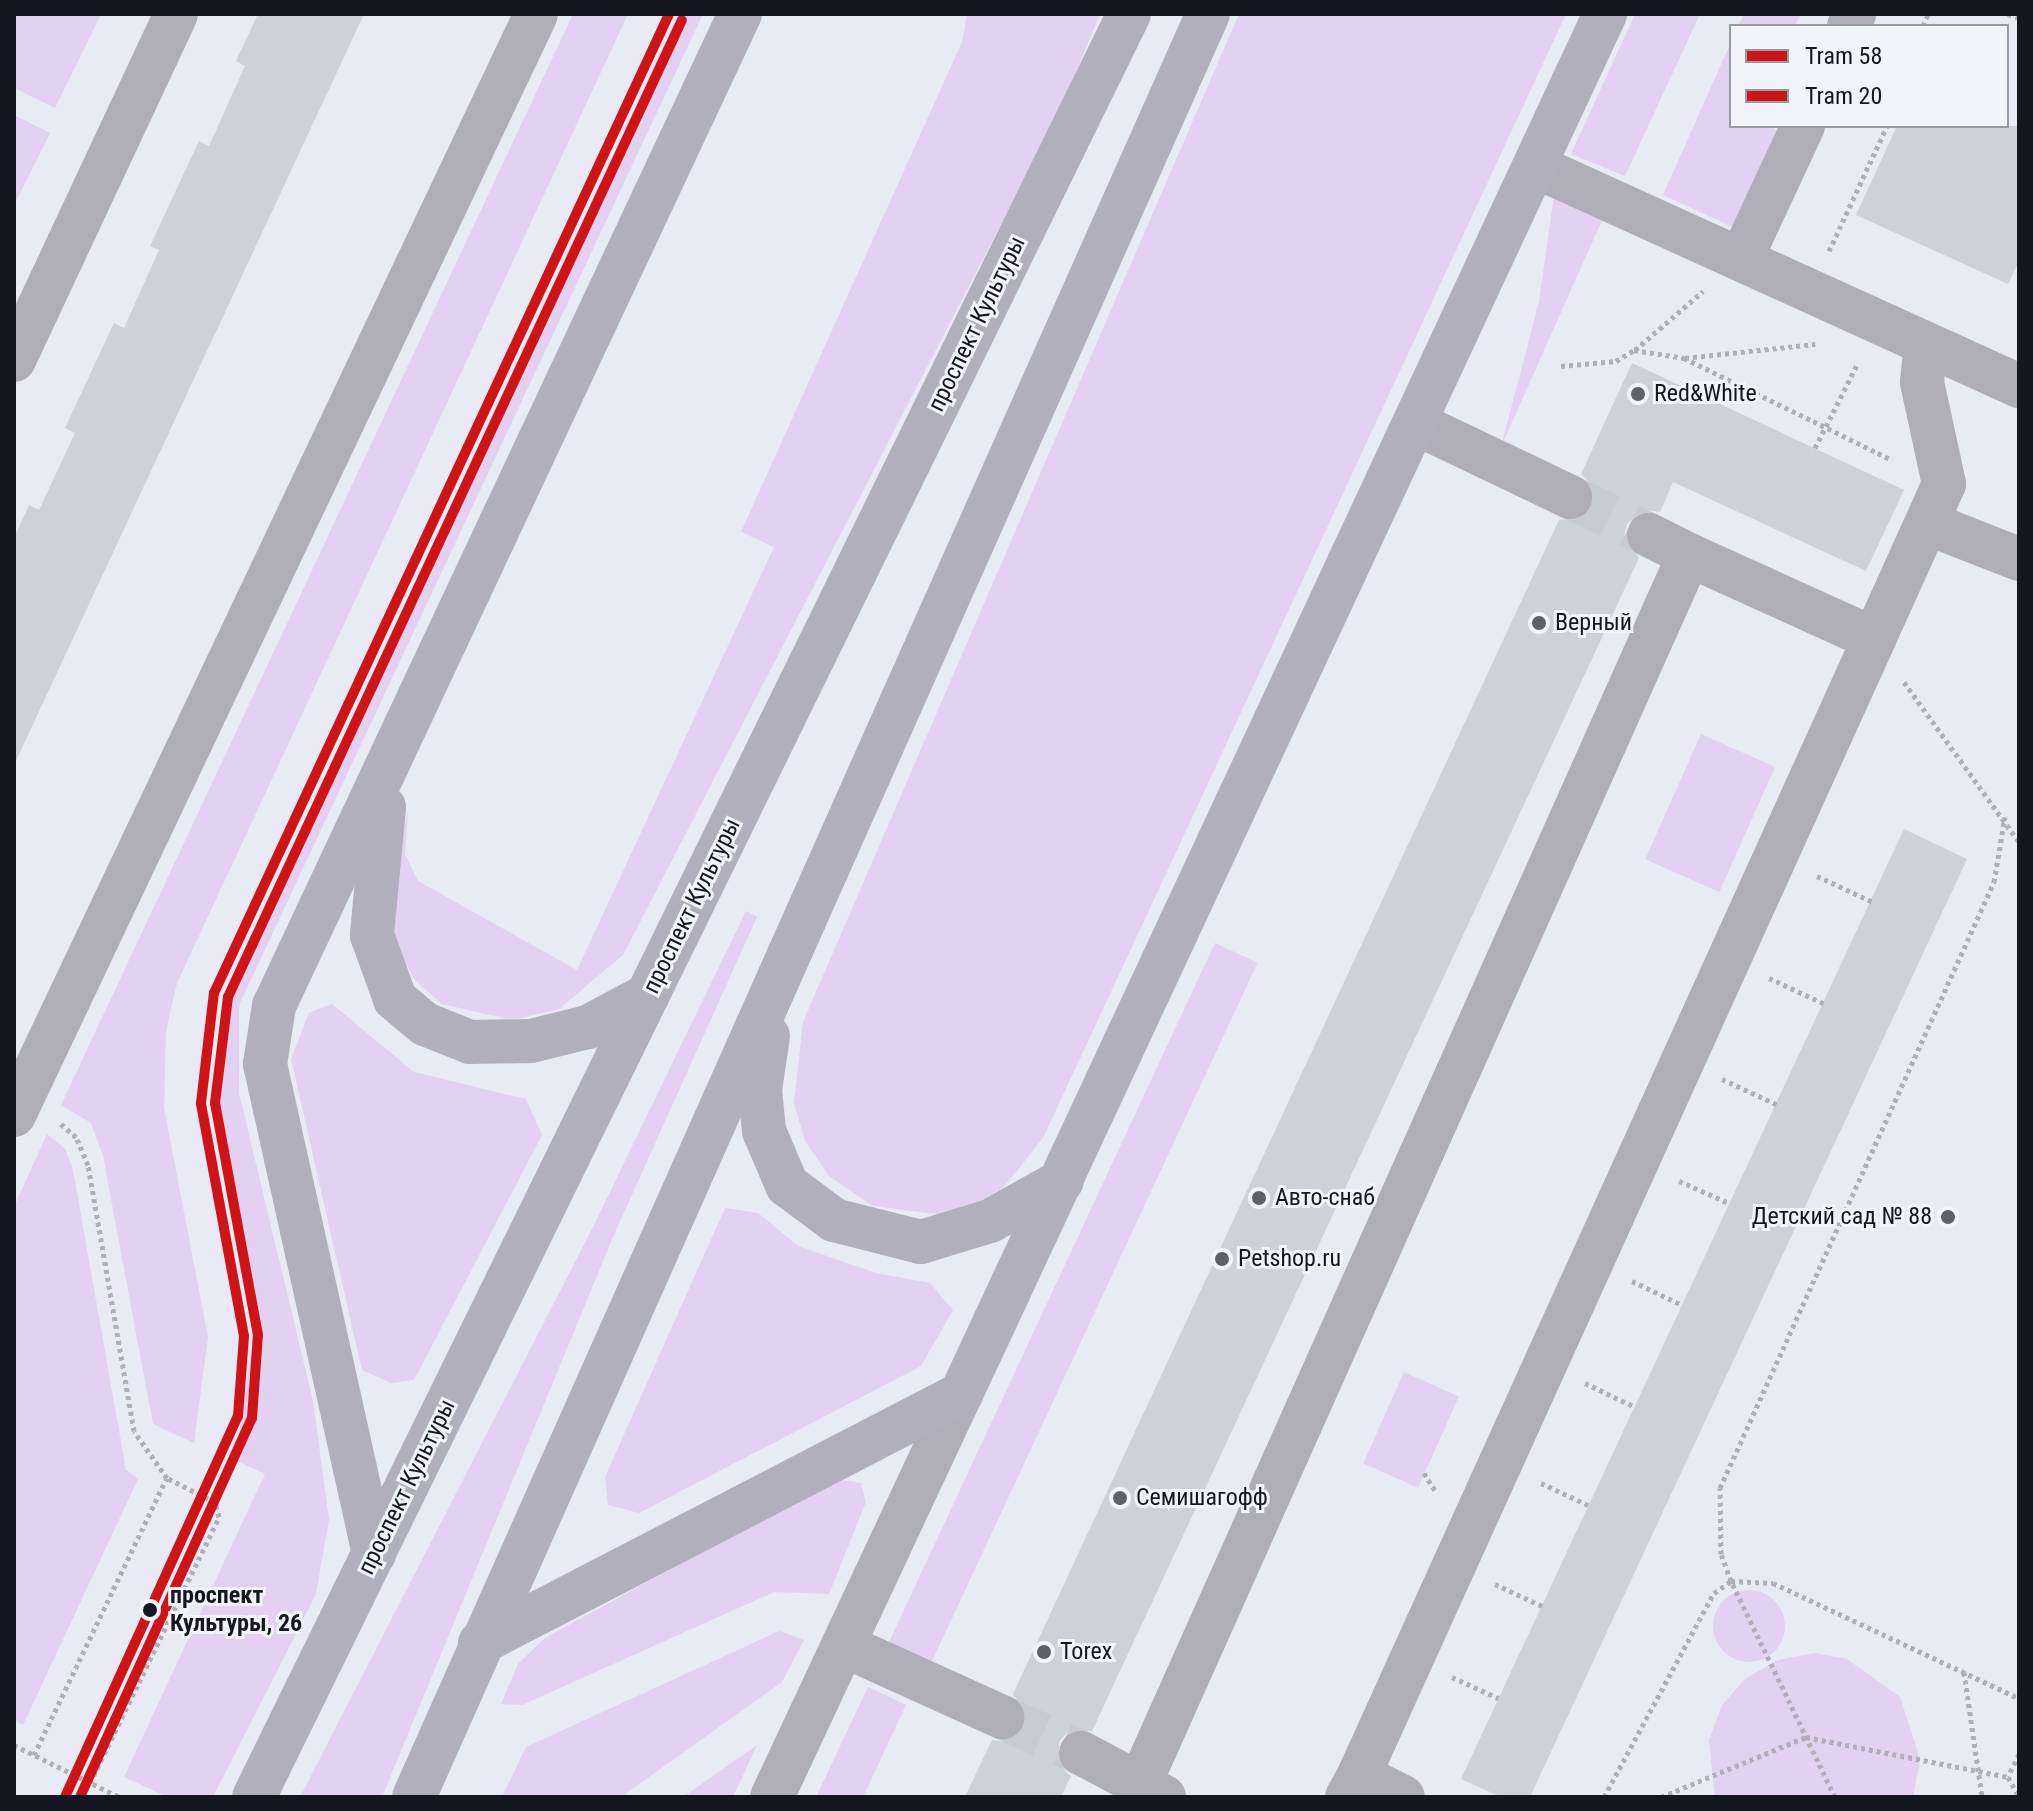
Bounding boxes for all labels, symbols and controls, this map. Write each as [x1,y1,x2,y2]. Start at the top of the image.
legend [1729,24,2009,128]
text: Tram 58 [1805,42,1882,70]
text: Tram 20 [1805,82,1882,110]
street label: проспект Культуры [922,231,1032,417]
place label: Red&White [1654,380,1757,408]
marker: Red&White [1629,385,1647,403]
place label: Верный [1555,609,1632,637]
marker: Верный [1530,614,1548,632]
street label: проспект Культуры [637,813,747,999]
place label: Авто-снаб [1275,1184,1375,1212]
marker: Авто-снаб [1250,1189,1268,1207]
place label: Детский сад № 88 [1752,1203,1932,1231]
marker: Детский сад № 88 [1939,1208,1957,1226]
place label: Petshop.ru [1238,1245,1341,1273]
marker: Petshop.ru [1213,1250,1231,1268]
street label: проспект Культуры [352,1394,462,1580]
place label: Семишагофф [1136,1484,1268,1512]
marker: Семишагофф [1111,1489,1129,1507]
place label: проспект Культуры, 26 [170,1582,302,1638]
marker: проспект Культуры, 26 [137,1597,163,1623]
place label: Torex [1060,1638,1112,1666]
marker: Torex [1035,1643,1053,1661]

